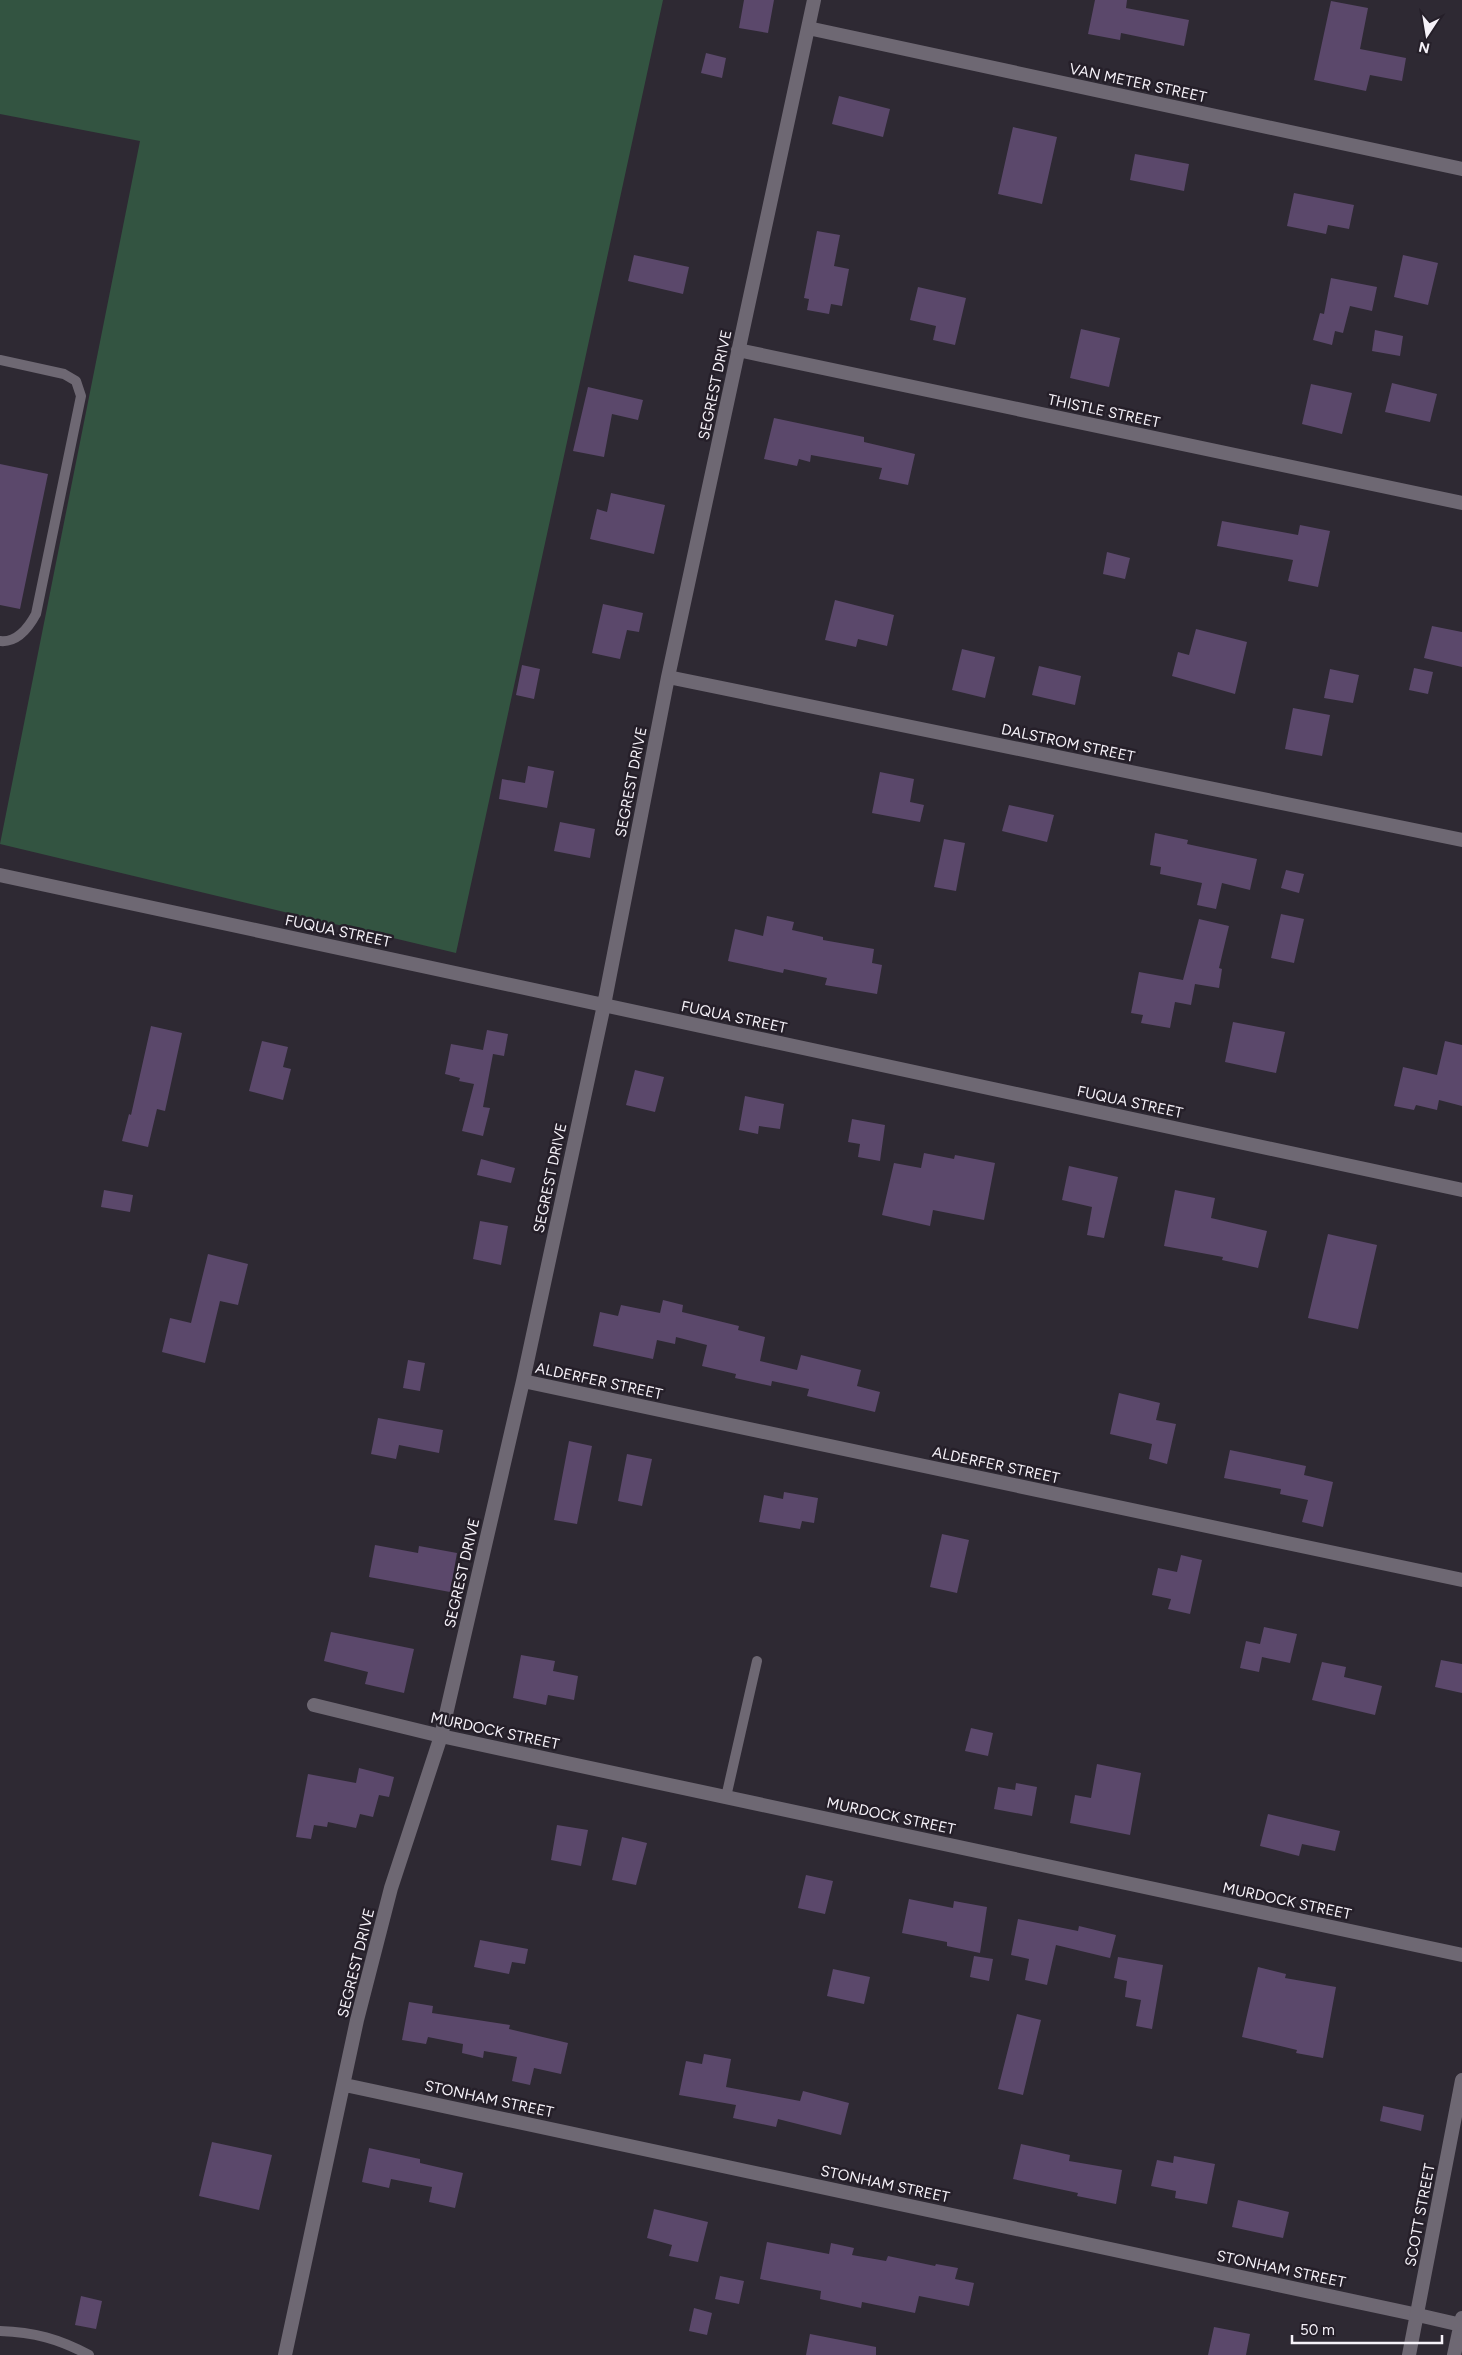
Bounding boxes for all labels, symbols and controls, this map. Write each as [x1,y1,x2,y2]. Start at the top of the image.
north arrow [1402,10,1452,60]
text: N [1417,38,1431,57]
street label: VAN METER STREET [1068,60,1209,107]
street label: SEGREST DRIVE [695,328,735,442]
street label: THISTLE STREET [1046,390,1163,432]
street label: DALSTROM STREET [1000,720,1137,766]
street label: SEGREST DRIVE [611,725,651,839]
street label: FUQUA STREET [283,911,393,951]
street label: FUQUA STREET [679,997,789,1037]
street label: FUQUA STREET [1075,1082,1185,1122]
street label: SEGREST DRIVE [530,1121,570,1235]
street label: ALDERFER STREET [534,1359,665,1403]
street label: ALDERFER STREET [931,1443,1062,1487]
street label: SEGREST DRIVE [441,1516,483,1630]
street label: MURDOCK STREET [429,1709,562,1754]
street label: MURDOCK STREET [825,1794,958,1839]
street label: MURDOCK STREET [1221,1879,1354,1924]
street label: SEGREST DRIVE [334,1906,378,2020]
street label: STONHAM STREET [423,2077,556,2122]
street label: SCOTT STREET [1401,2161,1439,2268]
street label: STONHAM STREET [819,2162,952,2207]
street label: STONHAM STREET [1215,2247,1348,2292]
scale bar [1292,2312,1442,2344]
text: 50 m [1300,2321,1335,2339]

